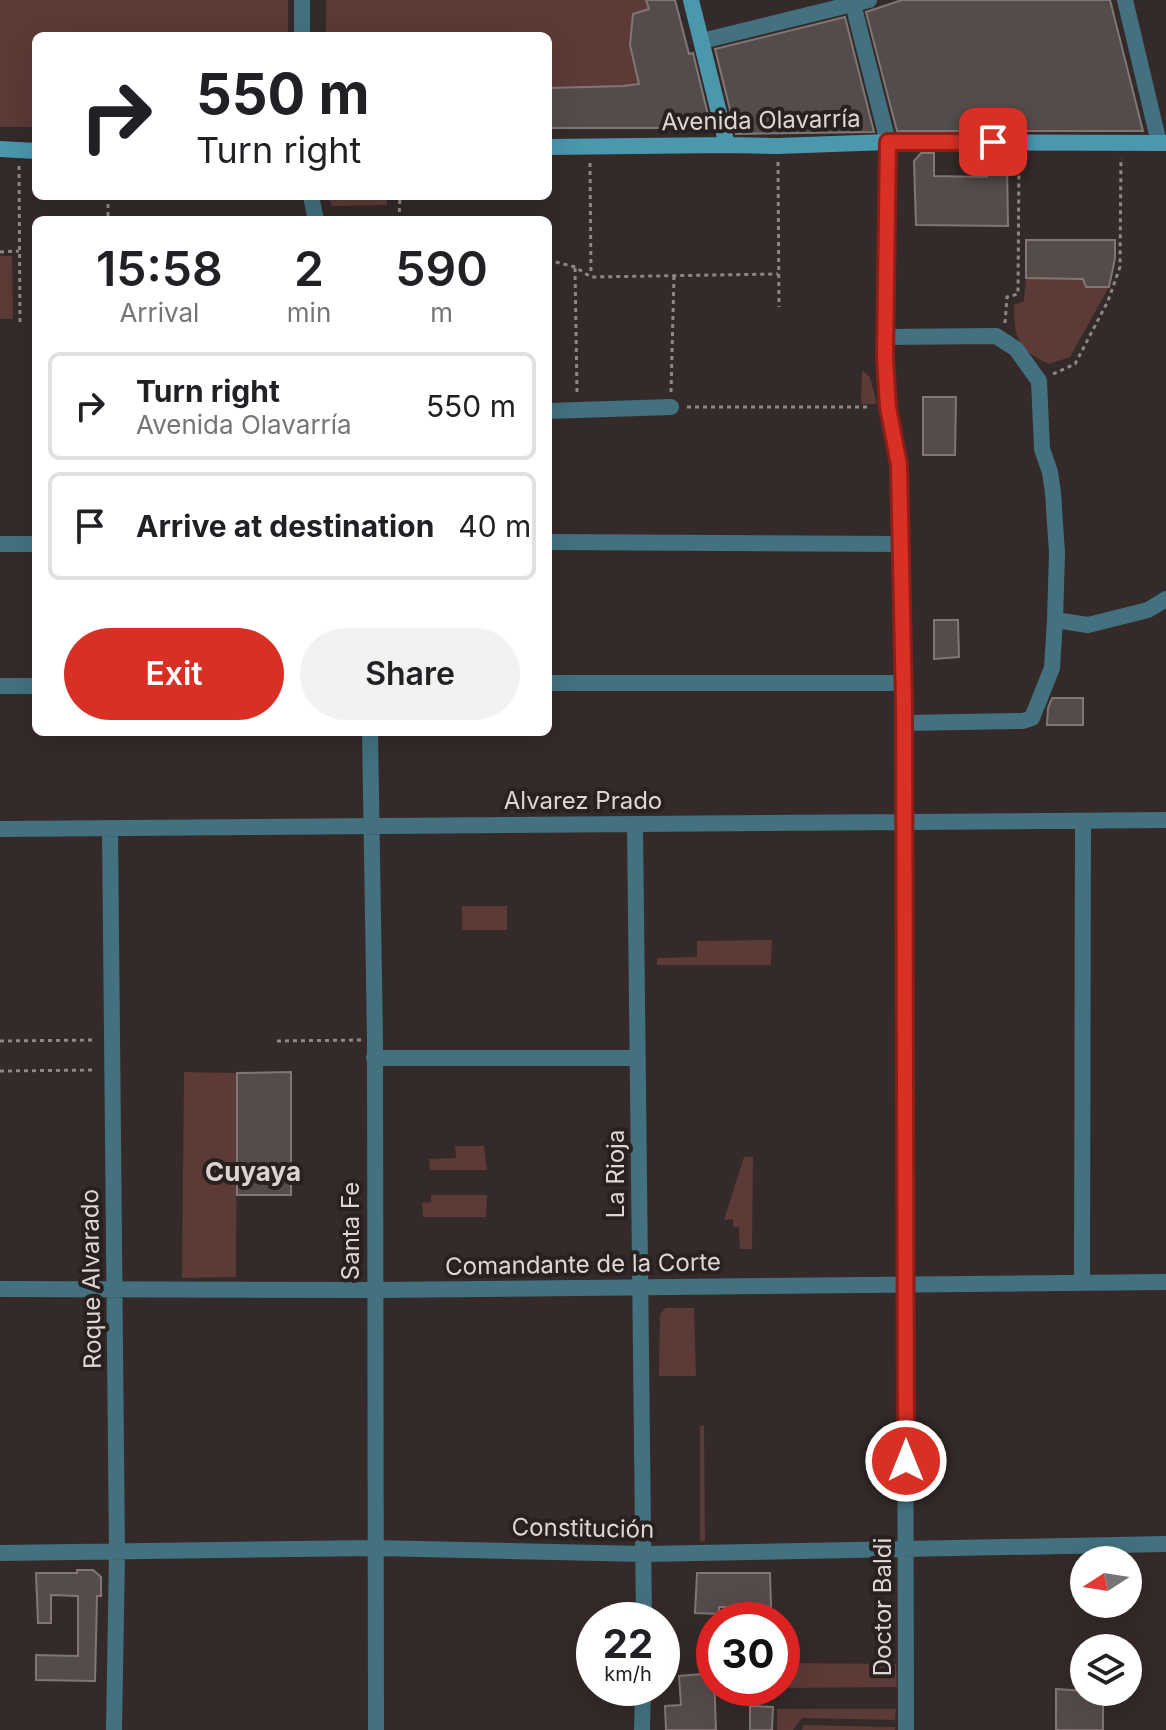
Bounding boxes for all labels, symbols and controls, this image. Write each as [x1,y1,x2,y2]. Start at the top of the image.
text: 550 m [196,60,370,128]
icon: right [64,64,168,168]
street label: Avenida Olavarría [661,104,861,136]
pin [959,108,1027,176]
icon: arrive [971,120,1015,164]
text: Turn right [196,128,361,172]
text: 15:58 [96,239,223,298]
text: 2 [294,239,324,298]
text: 590 [395,239,488,298]
text: Arrival [119,297,199,328]
text: min [287,297,331,328]
text: m [430,297,453,328]
text: Turn right [136,373,280,409]
icon: right [68,384,112,428]
text: 550 m [426,388,516,424]
text: Avenida Olavarría [136,409,352,440]
icon: arrive [68,504,112,548]
text: Arrive at destination [136,508,434,544]
text: 40 m [458,508,531,544]
button: Exit [64,628,284,720]
button: Share [300,628,520,720]
street label: Alvarez Prado [504,786,662,815]
street label: La Rioja [601,1130,630,1218]
district label: Cuyaya [205,1156,301,1187]
street label: Santa Fe [336,1182,365,1280]
street label: Roque Alvarado [75,1189,107,1369]
street label: Comandante de la Corte [445,1247,721,1281]
position arrow [864,1419,948,1503]
street label: Constitución [511,1512,655,1544]
street label: Doctor Baldi [868,1538,897,1676]
north arrow [1070,1546,1142,1618]
map controls [1070,1546,1142,1706]
speed limit sign: 30 [696,1602,800,1706]
text: 22 [603,1619,653,1668]
button: layers [1070,1634,1142,1706]
text: km/h [604,1662,652,1686]

